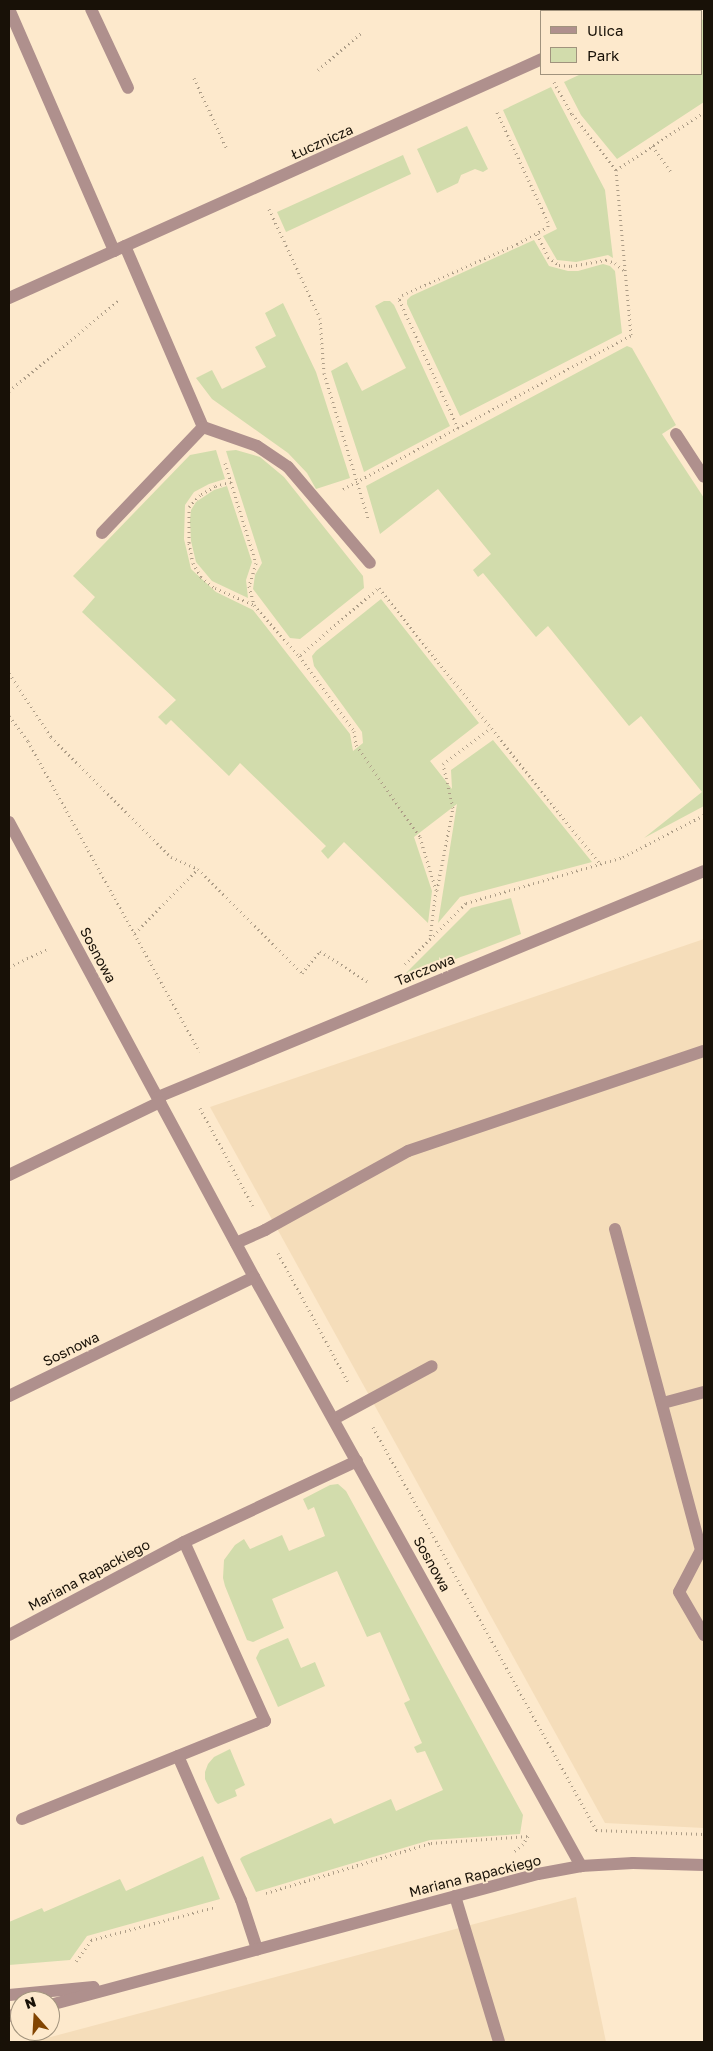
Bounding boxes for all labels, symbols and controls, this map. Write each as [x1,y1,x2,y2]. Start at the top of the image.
legend [540,10,703,75]
text: Ulica [587,21,623,39]
text: Park [587,46,619,64]
street label: Łucznicza [288,121,356,163]
street label: Sosnowa [76,924,120,986]
street label: Tarczowa [393,950,457,990]
street label: Sosnowa [40,1328,102,1370]
street label: Sosnowa [410,1533,454,1595]
street label: Mariana Rapackiego [25,1536,153,1614]
street label: Mariana Rapackiego [407,1851,543,1901]
north arrow [10,1991,60,2041]
text: N [22,1993,38,2012]

